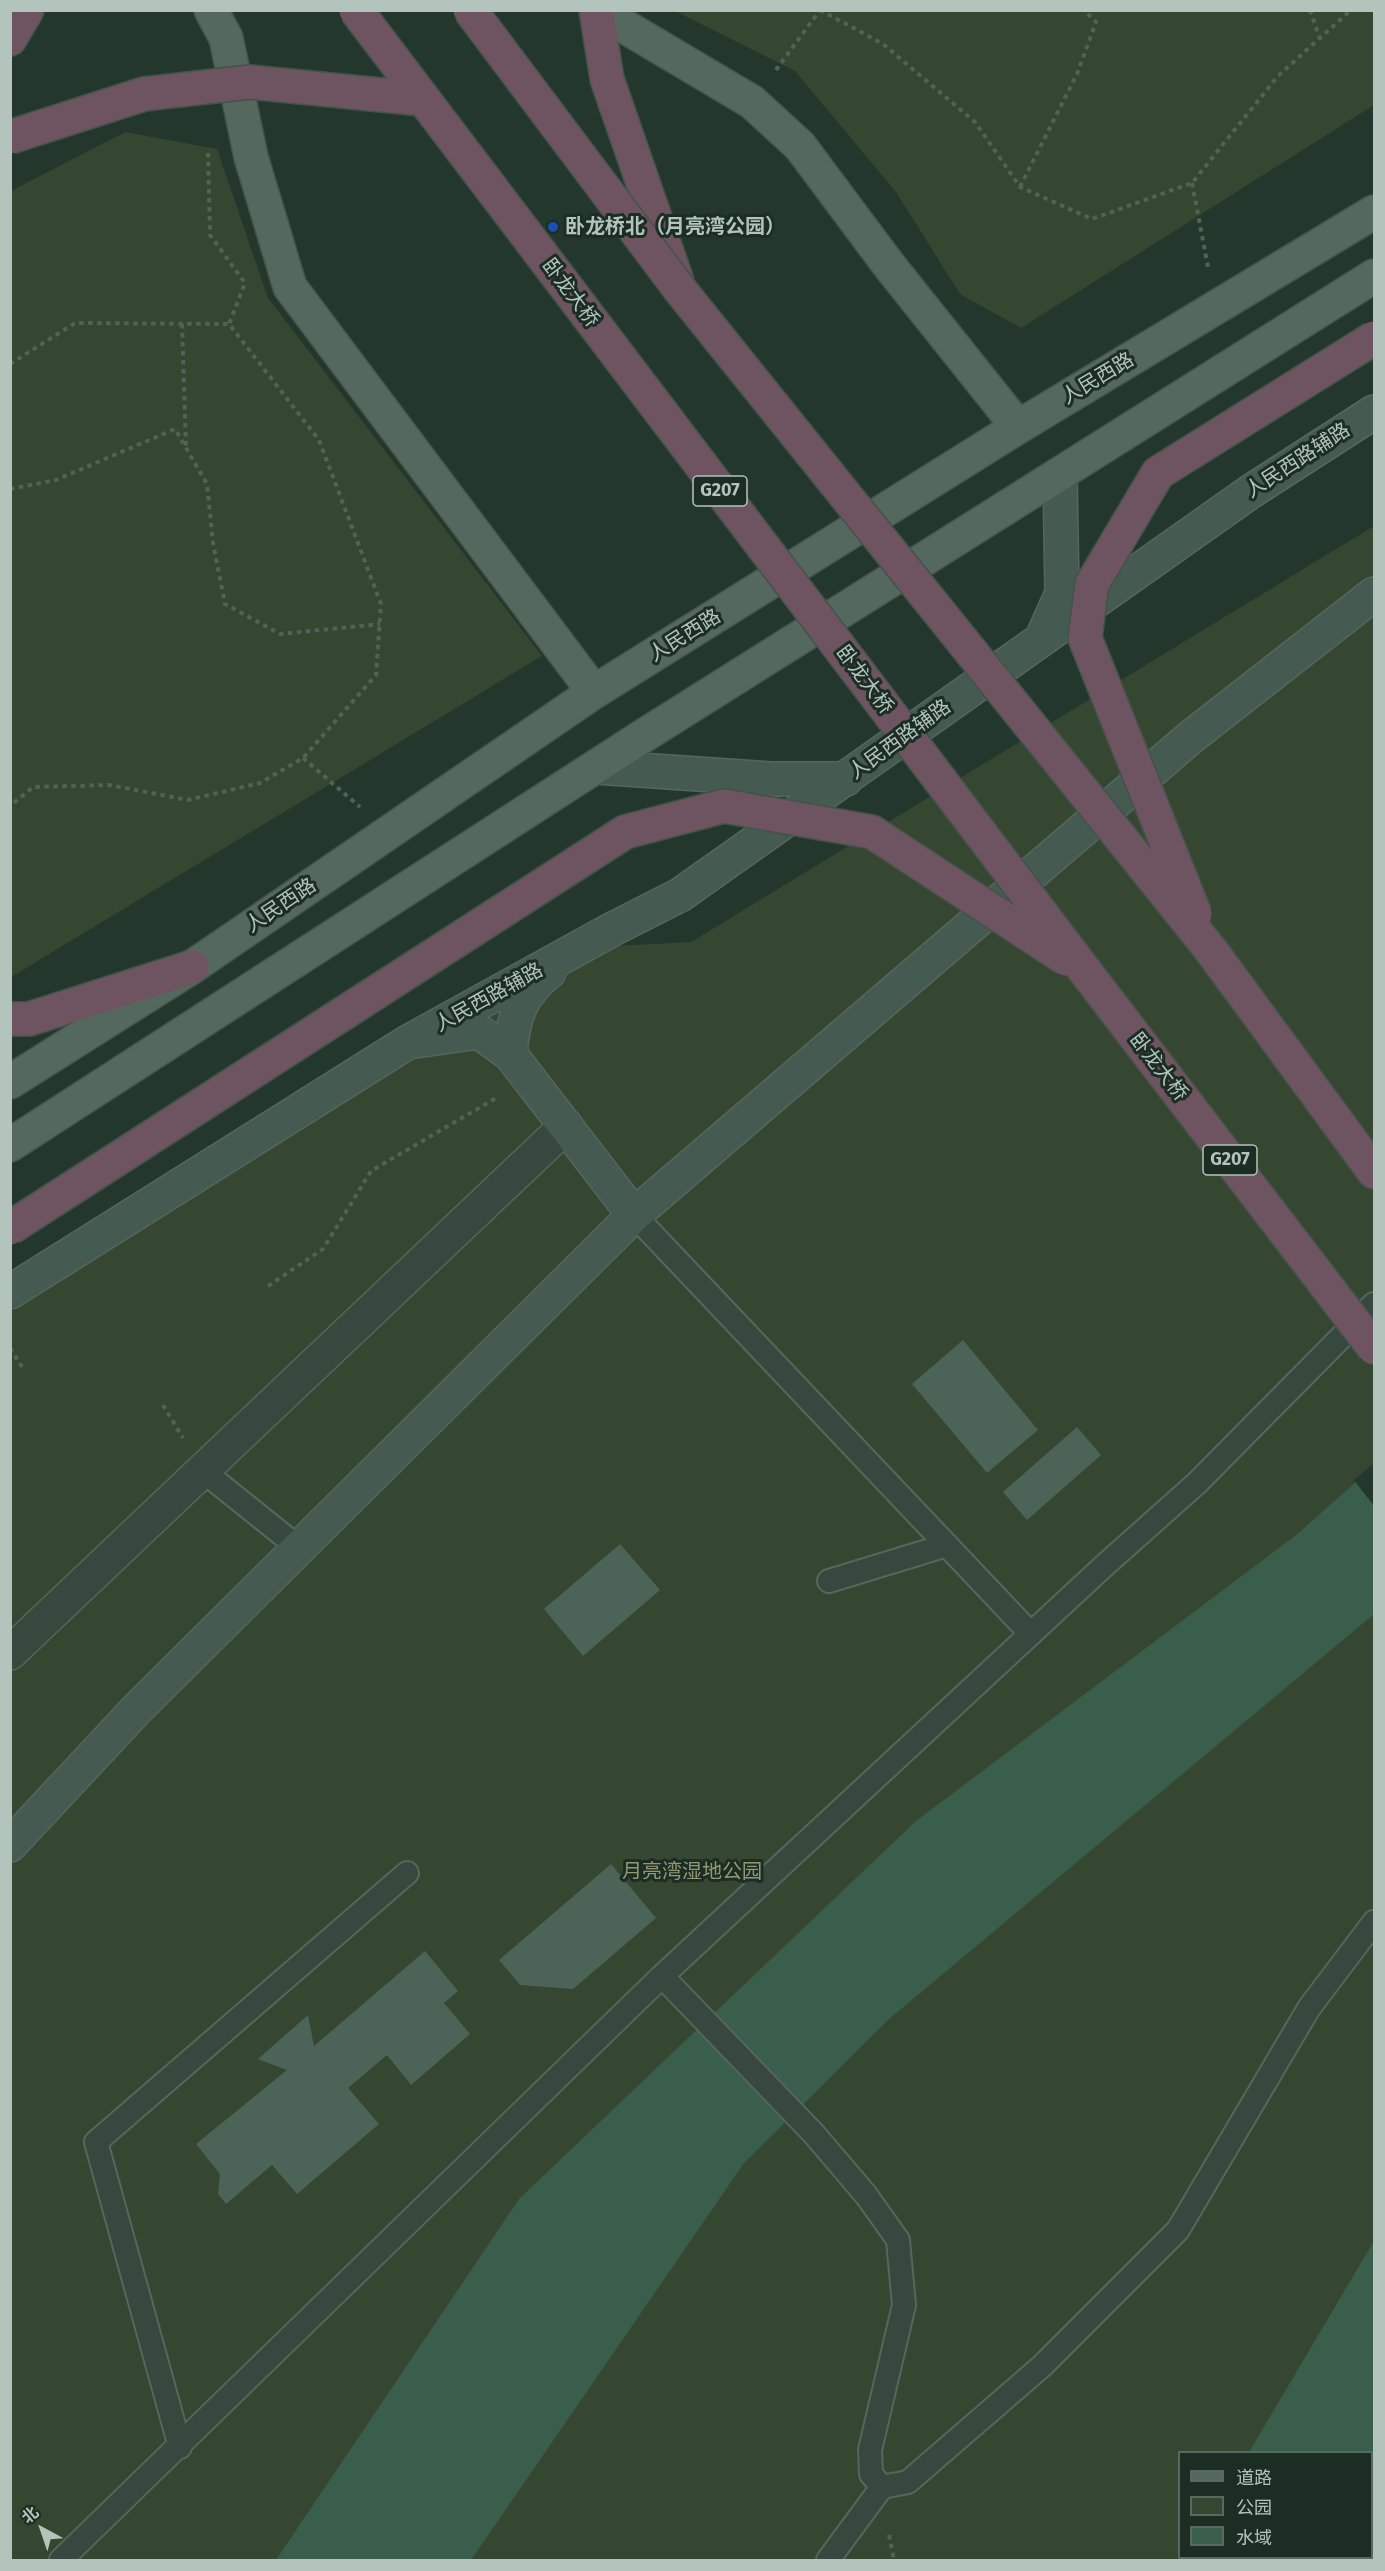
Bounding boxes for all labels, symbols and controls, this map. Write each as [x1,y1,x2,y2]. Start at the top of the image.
place label: 卧龙桥北（月亮湾公园） [565,215,785,239]
marker: 卧龙桥北（月亮湾公园） [546,220,560,234]
street label: 卧龙大桥 [536,254,604,332]
street label: 人民西路 [1058,348,1138,410]
street label: 人民西路辅路 [1241,418,1355,504]
road number: G207 [693,476,747,506]
street label: 人民西路 [645,605,725,667]
street label: 卧龙大桥 [830,641,898,719]
street label: 人民西路辅路 [844,695,956,785]
street label: 人民西路 [241,874,321,938]
street label: 人民西路辅路 [431,958,547,1038]
street label: 卧龙大桥 [1124,1028,1192,1106]
road number: G207 [1203,1145,1257,1175]
park label: 月亮湾湿地公园 [622,1860,762,1884]
legend [1178,2451,1373,2559]
text: 道路 [1236,2467,1272,2489]
text: 公园 [1236,2497,1272,2519]
north arrow [12,2499,72,2559]
text: 北 [18,2502,42,2527]
text: 水域 [1236,2527,1272,2549]

